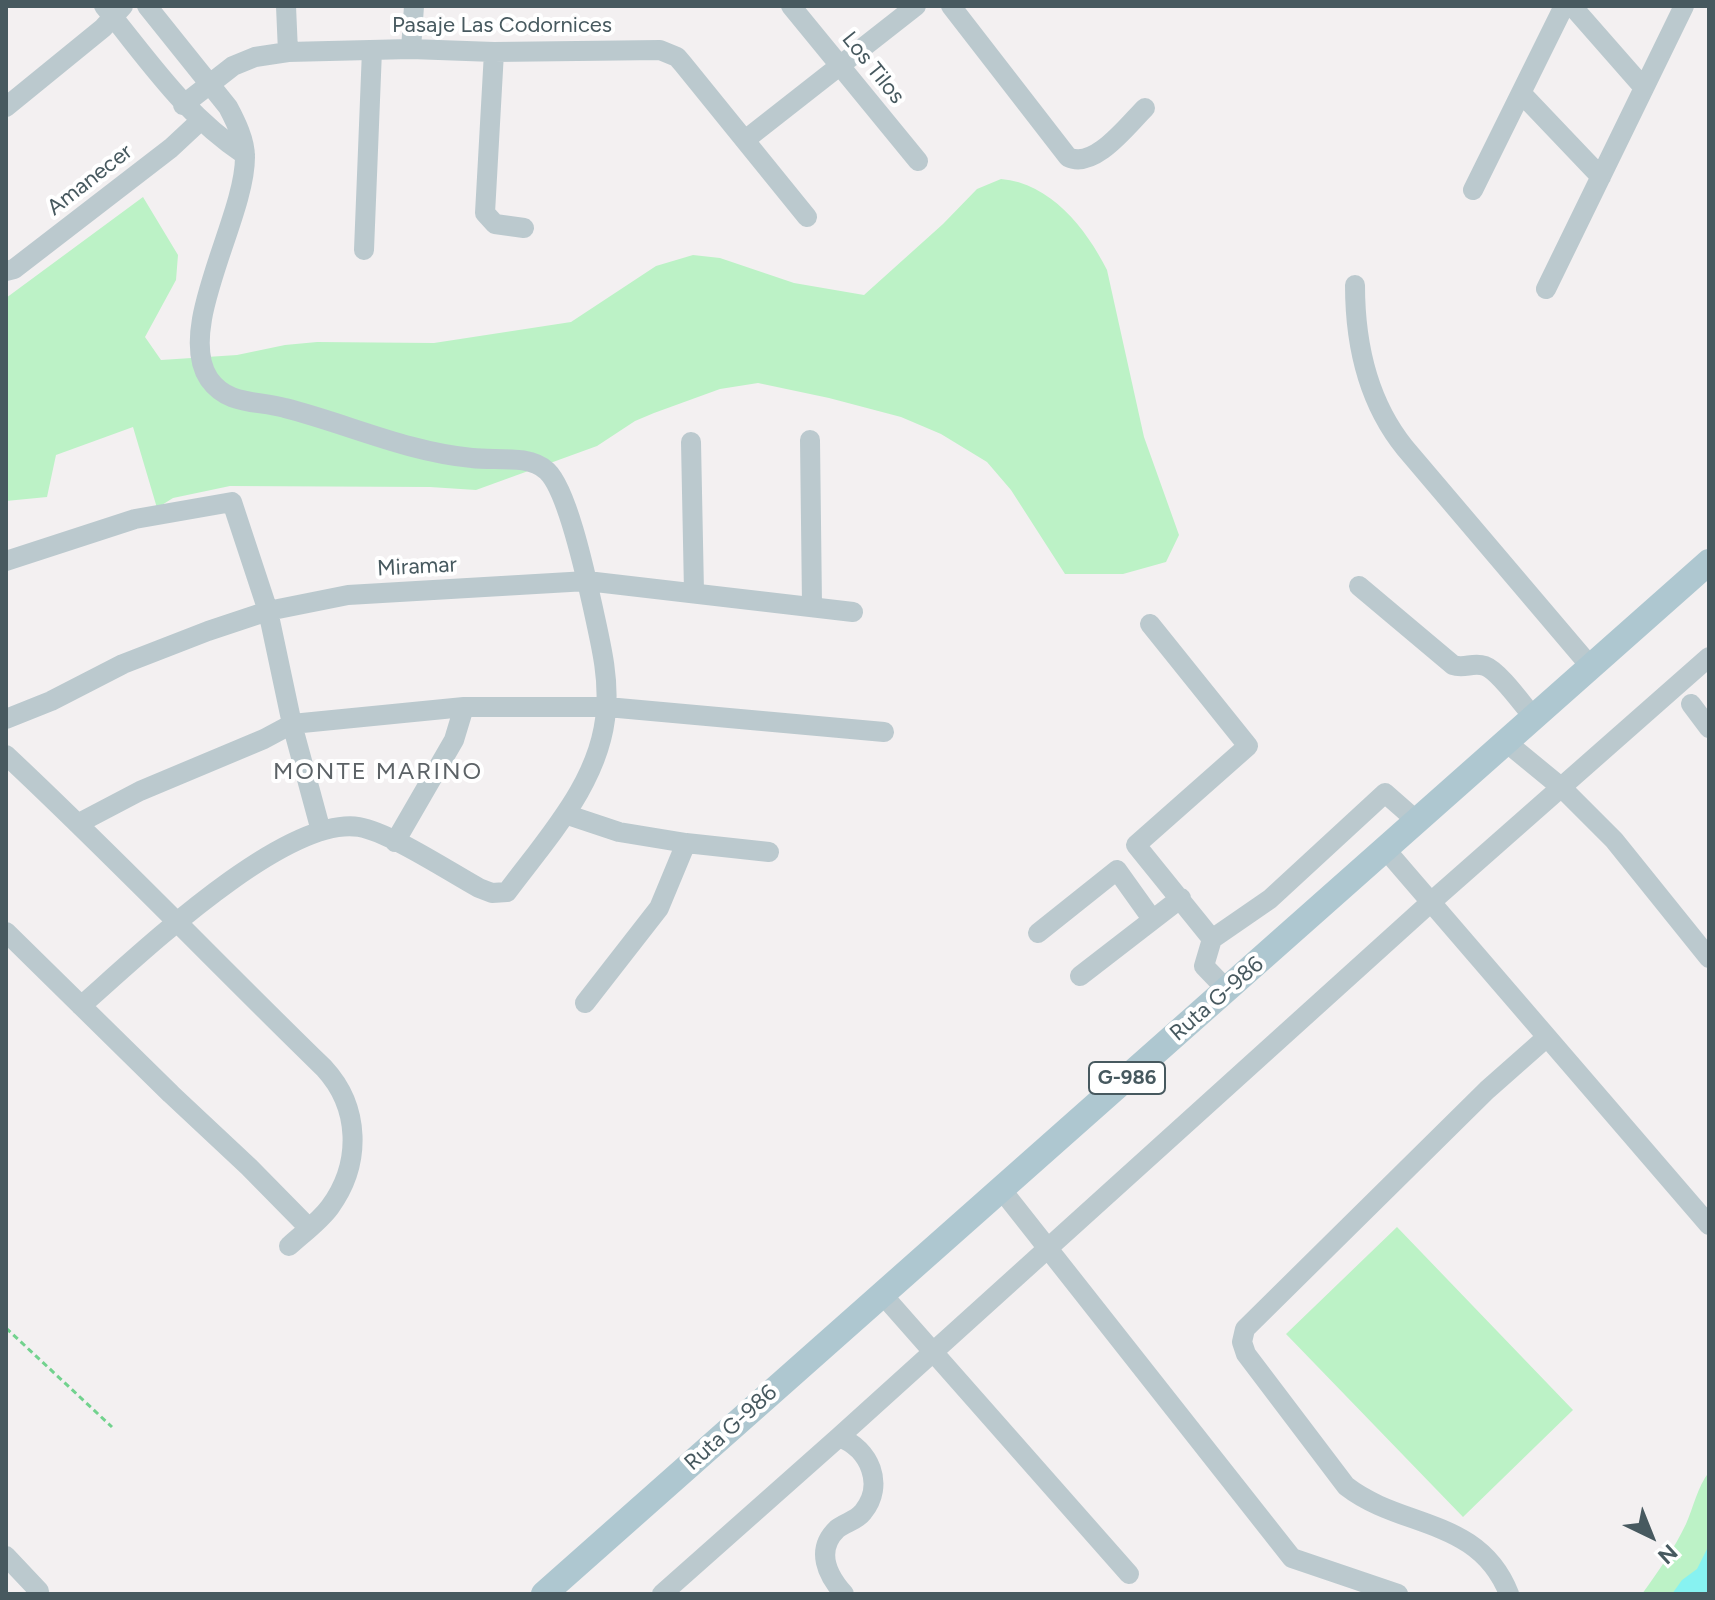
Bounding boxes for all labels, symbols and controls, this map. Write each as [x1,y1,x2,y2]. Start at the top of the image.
street label: Pasaje Las Codornices [392,13,612,39]
street label: Los Tilos [836,27,910,109]
street label: Amanecer [42,139,138,221]
street label: Miramar [376,552,458,582]
district label: MONTE MARINO [273,758,483,786]
street label: Ruta G-986 [1165,951,1269,1047]
road number: G-986 [1089,1062,1165,1094]
street label: Ruta G-986 [679,1380,783,1476]
north arrow [1611,1496,1691,1576]
text: N [1652,1538,1683,1570]

